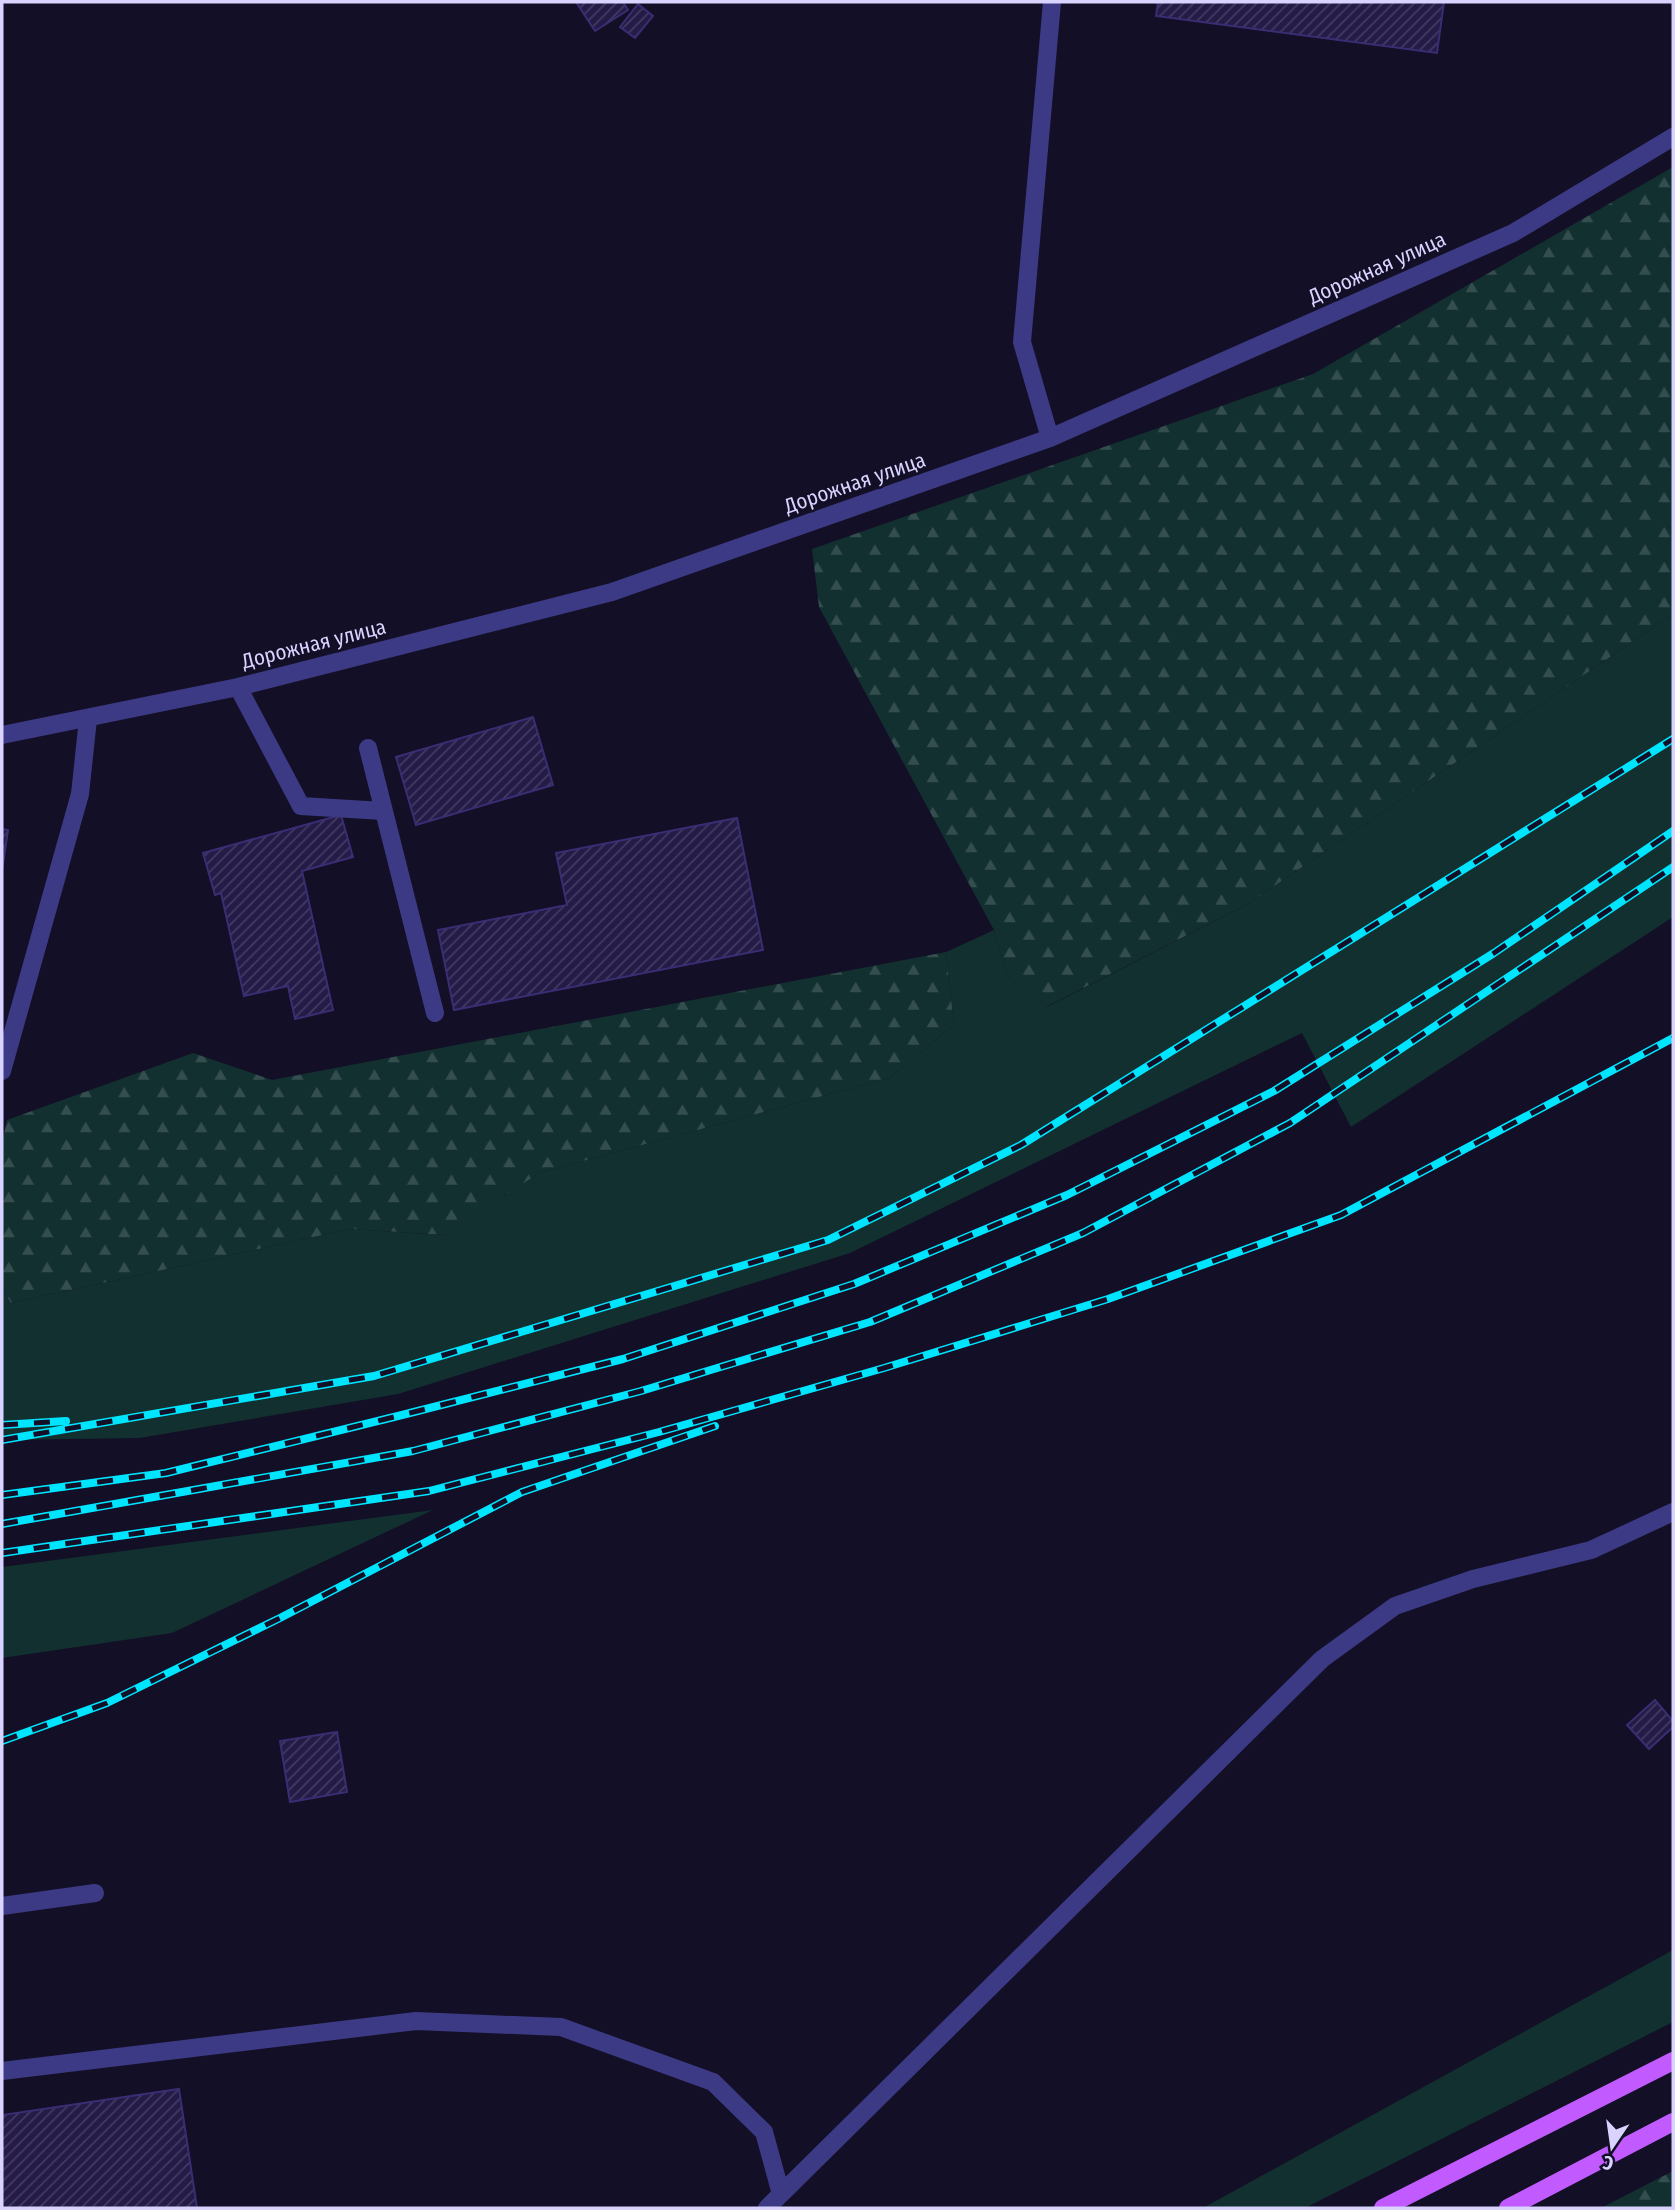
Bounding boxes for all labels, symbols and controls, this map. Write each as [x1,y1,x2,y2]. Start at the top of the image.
street label: Дорожная улица [1303,226,1450,310]
street label: Дорожная улица [780,447,929,520]
street label: Дорожная улица [238,614,389,675]
north arrow [1577,2112,1647,2182]
text: С [1601,2151,1616,2175]

